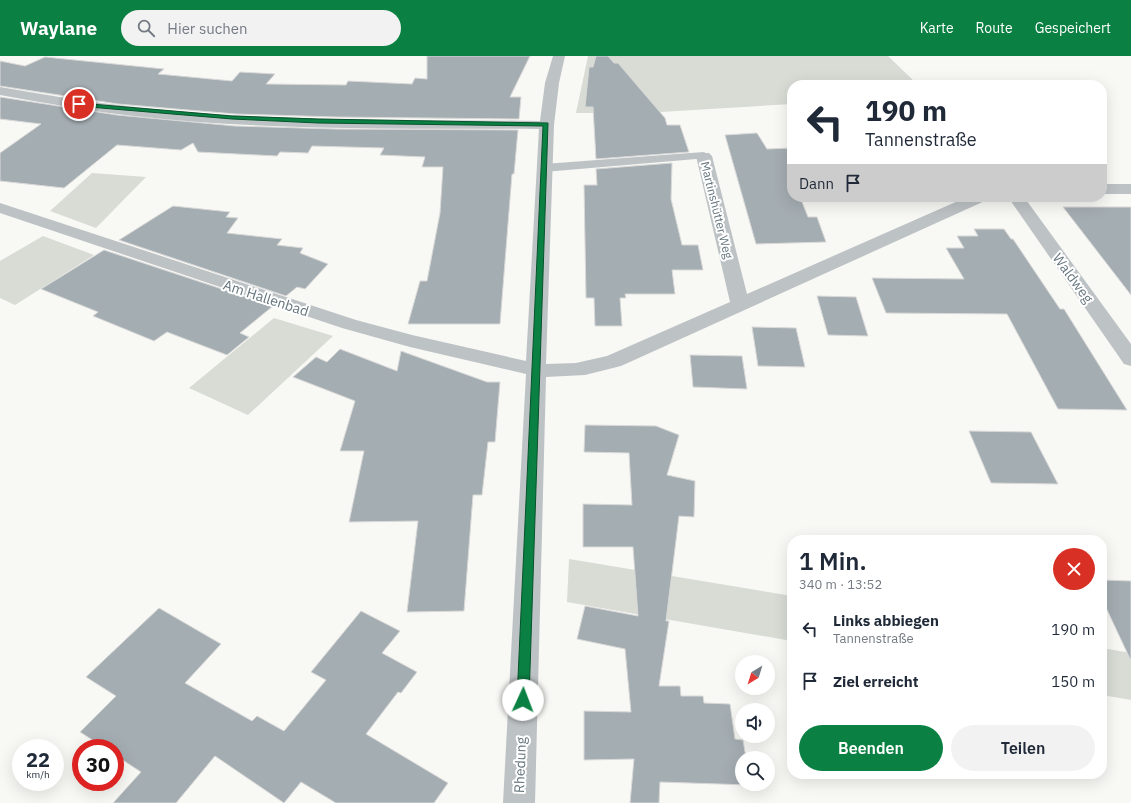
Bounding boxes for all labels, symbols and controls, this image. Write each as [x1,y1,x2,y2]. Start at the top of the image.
search box [121,10,401,46]
text: Waylane [20,16,97,40]
icon: search [135,17,157,39]
text: Hier suchen [167,19,248,38]
text: Karte [920,19,954,37]
text: Route [976,19,1013,37]
text: Gespeichert [1035,19,1111,37]
pin [62,87,96,121]
text: 190 m [865,92,947,129]
icon: arrive [68,93,90,115]
icon: left [799,96,851,148]
text: Tannenstraße [865,128,977,151]
street label: Martinshütter Weg [698,160,736,261]
icon: arrive [842,172,864,194]
text: Dann [799,174,834,193]
street label: Waldweg [1049,249,1098,307]
street label: Am Hallenbad [221,276,311,320]
text: 1 Min. [799,545,867,577]
button: close [1053,548,1095,590]
text: 340 m · 13:52 [799,576,882,593]
text: Links abbiegen [833,611,939,630]
icon: left [799,618,821,640]
text: 190 m [1051,620,1095,639]
text: Tannenstraße [833,630,914,647]
north arrow [735,655,775,695]
map controls [735,655,775,791]
icon: arrive [799,670,821,692]
text: Ziel erreicht [833,672,919,691]
text: 150 m [1051,672,1095,691]
position arrow [502,679,544,721]
button: sound [735,703,775,743]
button: Beenden [799,725,943,771]
button: Teilen [951,725,1095,771]
street label: Rhedung [510,736,530,793]
speed limit sign: 30 [72,739,124,791]
text: 22 [26,746,50,773]
button: search [735,751,775,791]
text: km/h [26,768,50,781]

